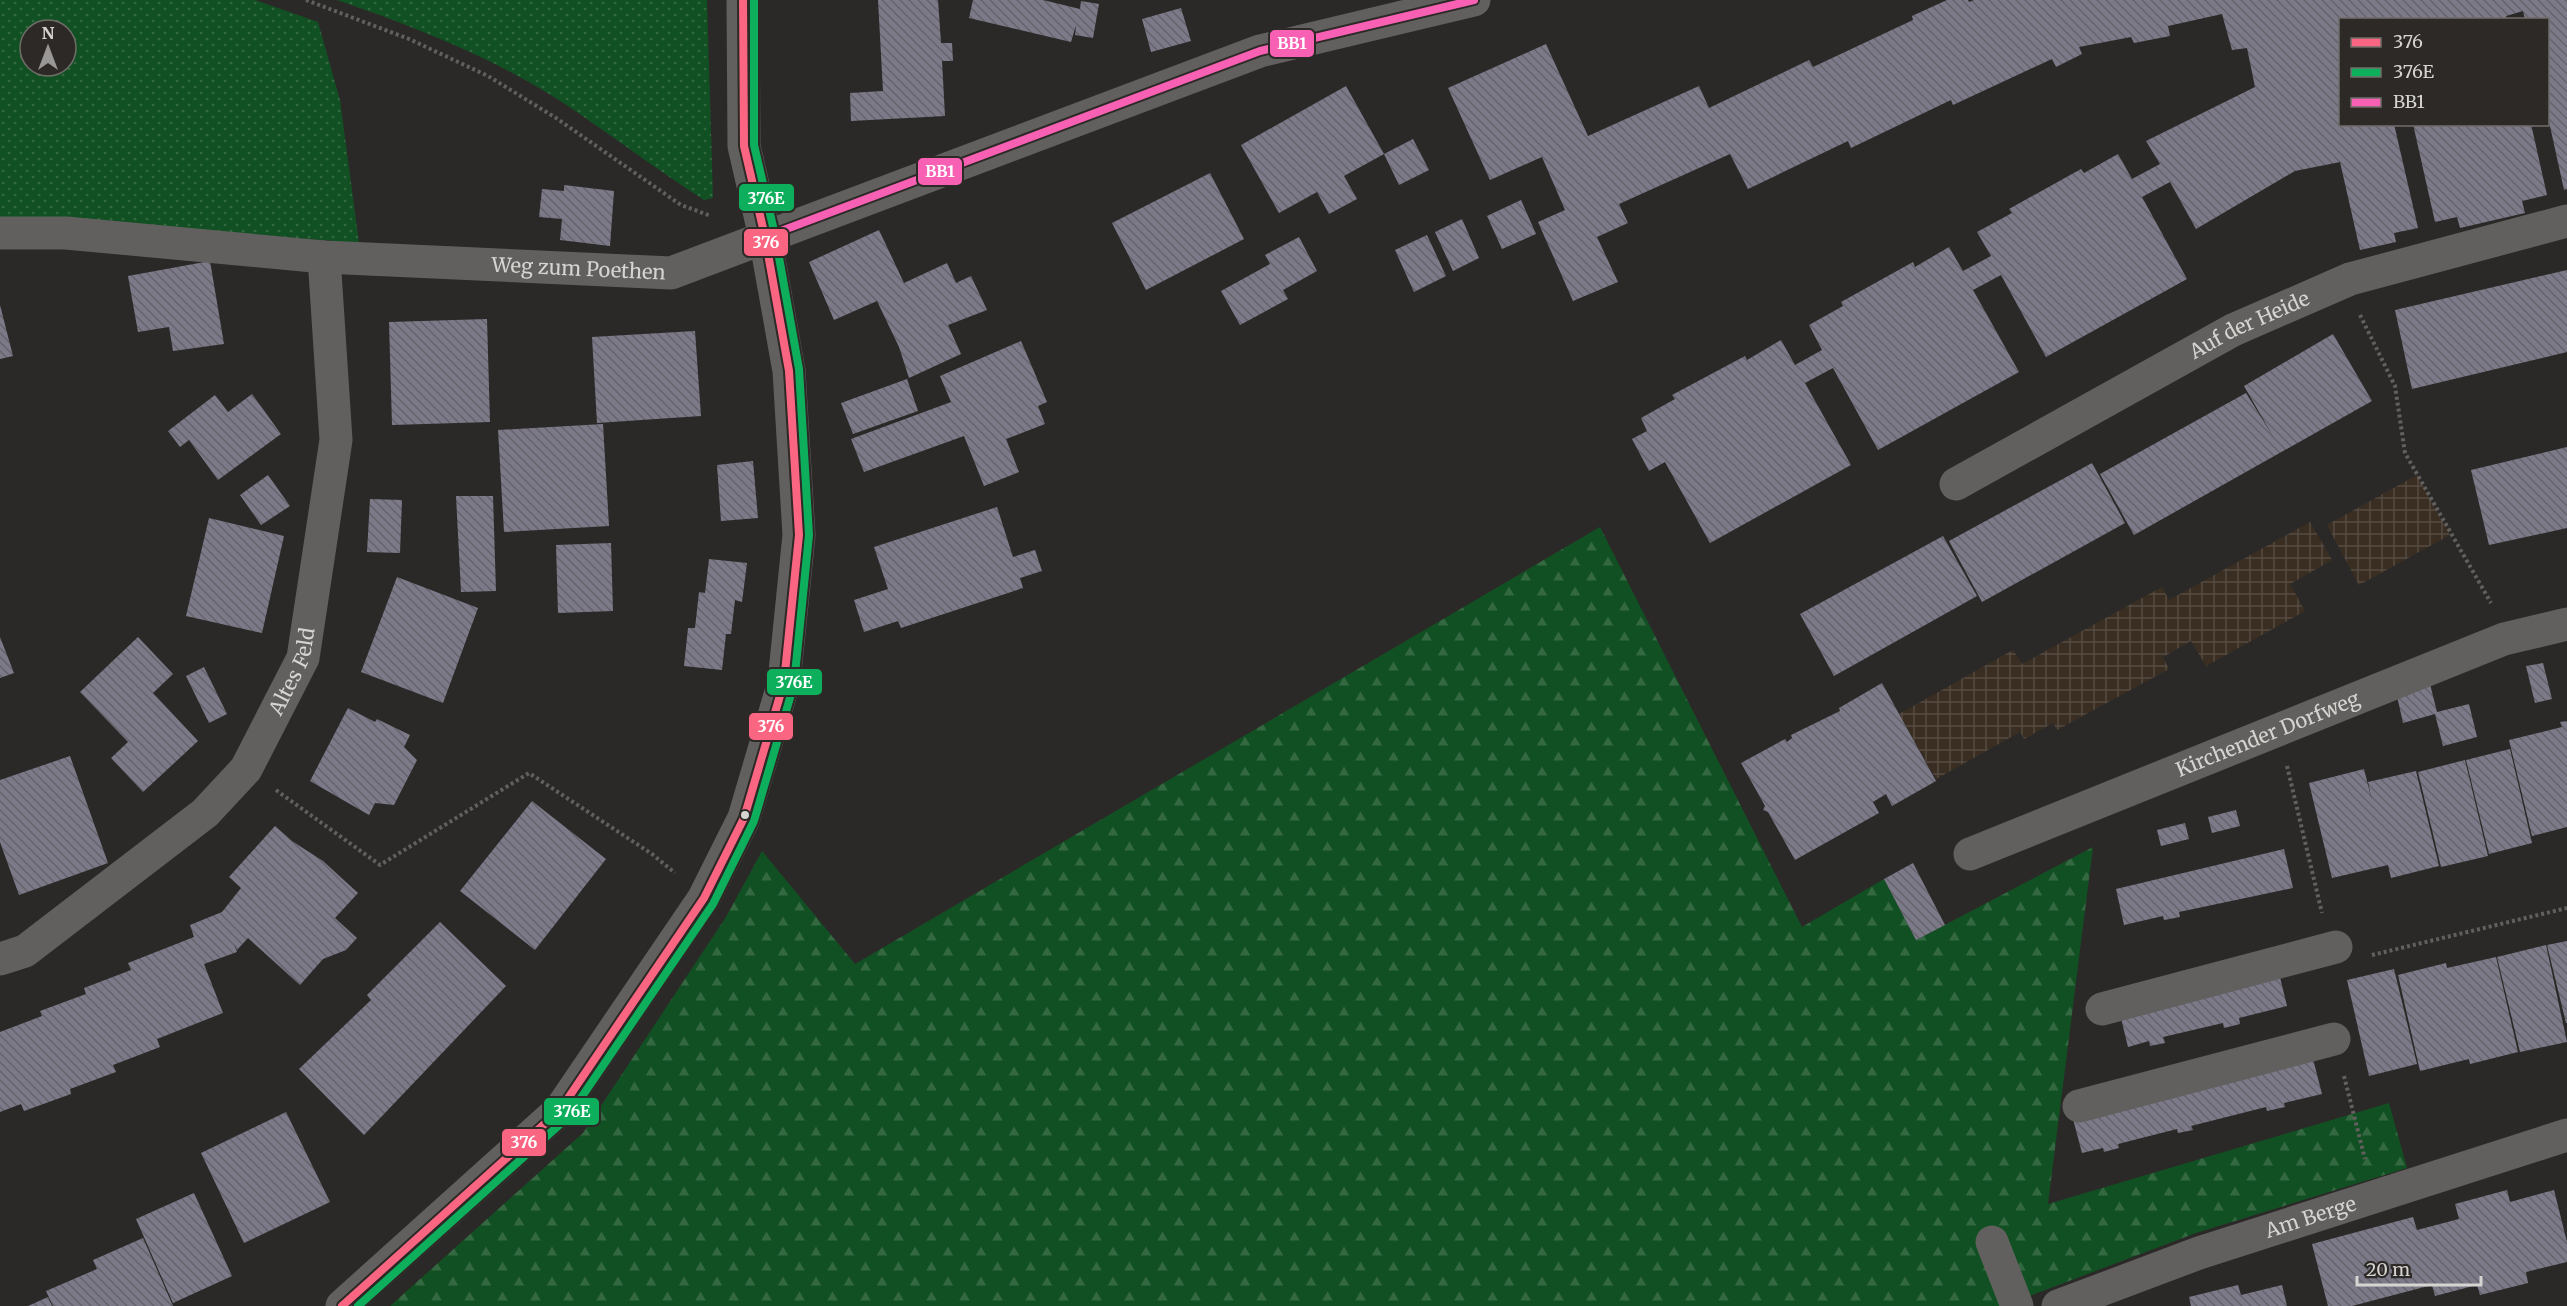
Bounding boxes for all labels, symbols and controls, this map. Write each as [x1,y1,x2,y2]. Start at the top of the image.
north arrow [18,18,78,78]
legend [2339,18,2549,126]
text: N [42,23,55,43]
line badge: BB1 [1269,29,1315,58]
text: 376 [2393,30,2423,53]
text: BB1 [1277,33,1307,53]
text: 376E [2393,60,2434,83]
text: BB1 [2393,90,2425,113]
line badge: BB1 [917,157,963,186]
text: BB1 [925,161,955,181]
line badge: 376E [738,183,795,212]
text: 376E [747,188,785,208]
line badge: 376 [743,228,789,257]
text: 376 [753,232,780,252]
street label: Weg zum Poethen [490,252,666,285]
street label: Auf der Heide [2184,285,2313,364]
street label: Altes Feld [262,626,319,720]
line badge: 376E [766,668,823,696]
text: 376E [775,672,813,692]
street label: Kirchender Dorfweg [2172,685,2363,782]
line badge: 376 [748,712,794,741]
text: 376 [758,716,785,736]
unlabelled marker [739,809,751,821]
line badge: 376E [543,1097,600,1126]
text: 376E [553,1101,591,1121]
line badge: 376 [501,1128,547,1157]
text: 376 [511,1132,538,1152]
street label: Am Berge [2261,1190,2359,1243]
scale bar [2357,1249,2482,1287]
text: 20 m [2366,1258,2410,1281]

